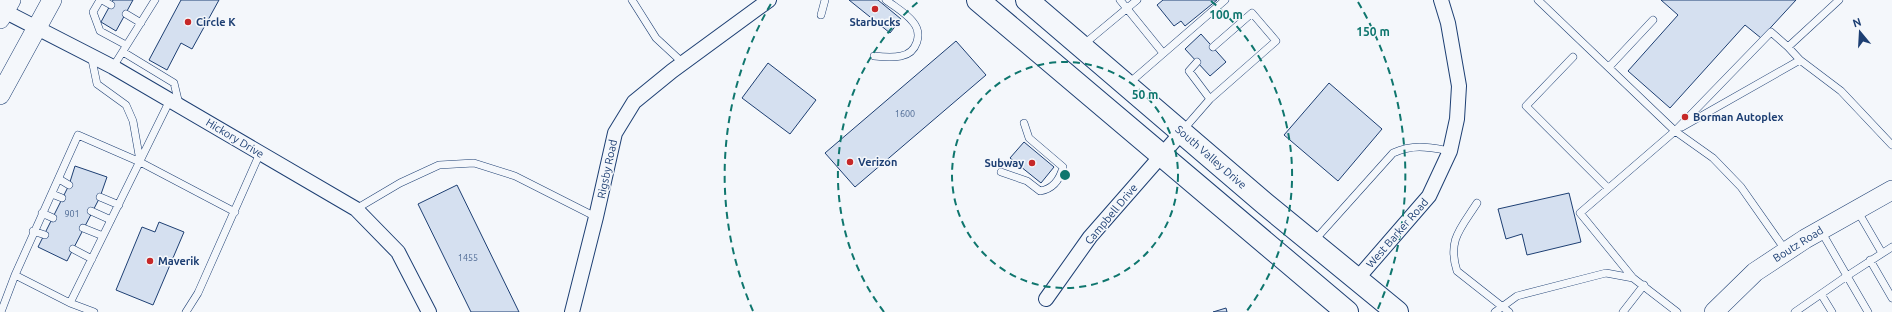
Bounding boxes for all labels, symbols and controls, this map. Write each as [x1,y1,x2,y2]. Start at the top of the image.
marker: Starbucks [870,4,880,14]
text: 100 m [1209,8,1243,21]
north arrow [1840,12,1880,52]
place label: Circle K [196,16,236,28]
place label: Starbucks [849,16,901,28]
text: N [1851,16,1863,29]
marker: Circle K [183,17,193,27]
text: 150 m [1356,25,1390,38]
text: 50 m [1132,88,1158,101]
house number: 1600 [895,109,915,119]
place label: Borman Autoplex [1693,111,1784,123]
marker: Borman Autoplex [1680,112,1690,122]
street label: Hickory Drive [204,116,266,160]
street label: South Valley Drive [1173,123,1249,191]
street label: Rigsby Road [595,138,619,200]
place label: Verizon [858,156,897,168]
marker: Verizon [845,157,855,167]
place label: Subway [985,157,1024,169]
marker: Subway [1027,158,1037,168]
centre of rings [1058,168,1072,182]
street label: Campbell Drive [1082,181,1140,247]
street label: West Barker Road [1364,196,1430,270]
house number: 901 [64,209,80,219]
street label: Boutz Road [1771,224,1825,264]
house number: 1455 [458,253,478,263]
place label: Maverik [158,255,200,267]
marker: Maverik [145,256,155,266]

